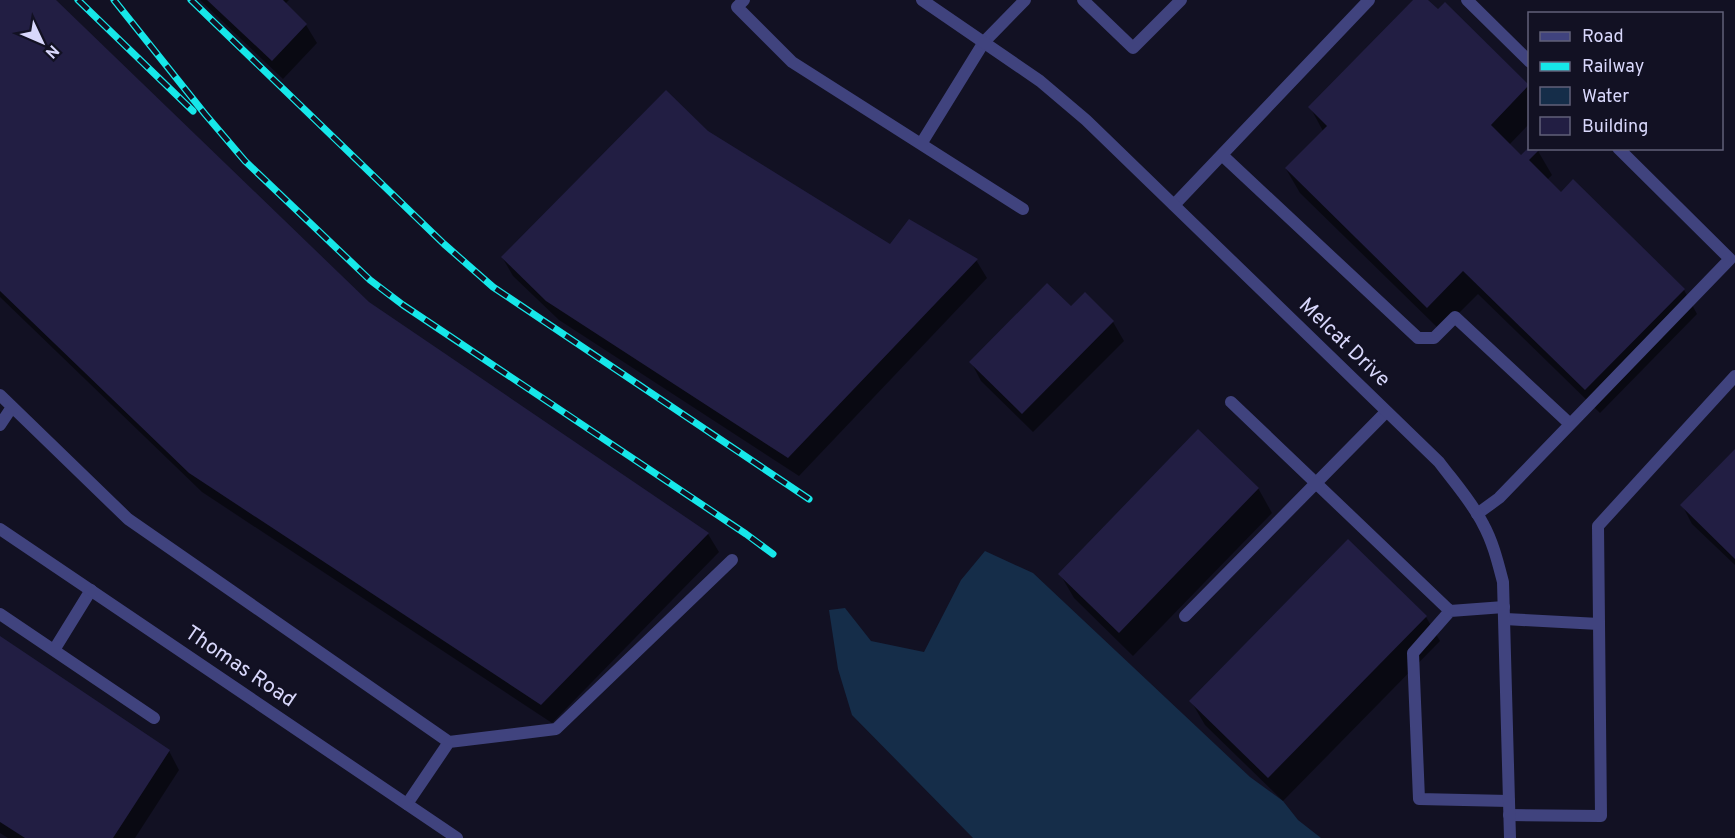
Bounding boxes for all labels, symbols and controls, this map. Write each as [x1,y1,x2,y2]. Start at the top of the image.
north arrow [12,12,72,72]
legend [1528,12,1723,150]
text: Road [1582,26,1624,49]
text: N [40,40,63,62]
text: Railway [1582,56,1644,79]
text: Water [1582,86,1629,109]
text: Building [1582,116,1648,139]
street label: Melcat Drive [1292,293,1396,393]
street label: Thomas Road [179,620,301,714]

